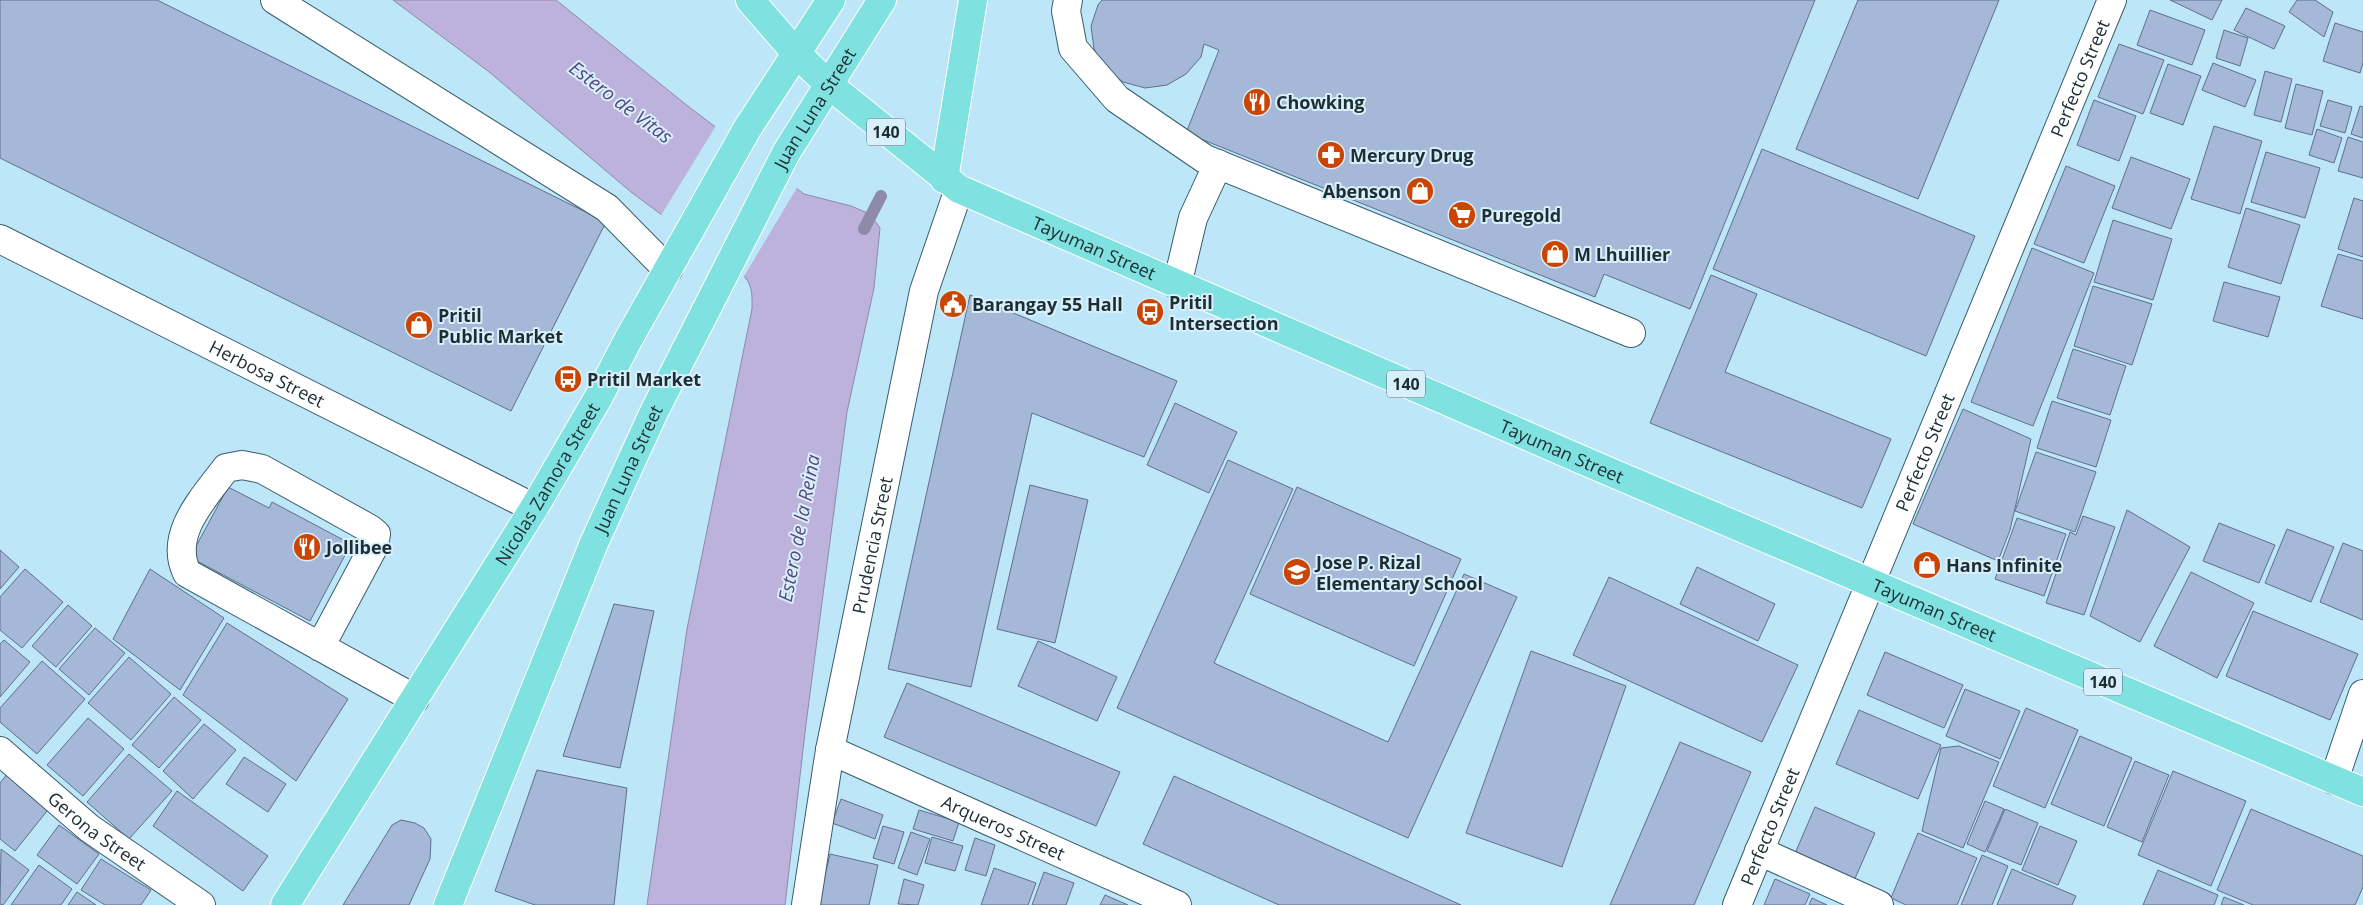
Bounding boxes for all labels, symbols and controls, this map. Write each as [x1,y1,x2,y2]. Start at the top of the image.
street label: Perfecto Street [2045,16,2115,141]
street label: Juan Luna Street [767,43,861,175]
water label: Estero de Vitas [564,55,678,149]
restaurant icon: Chowking [1242,87,1272,117]
place label: Chowking [1276,90,1365,114]
road number: 140 [867,118,905,146]
pharmacy icon: Mercury Drug [1316,140,1346,170]
place label: Mercury Drug [1350,143,1473,167]
shop icon: Abenson [1405,176,1435,206]
place label: Abenson [1323,179,1401,203]
supermarket icon: Puregold [1447,200,1477,230]
place label: Puregold [1481,203,1561,227]
street label: Tayuman Street [1029,210,1160,285]
shop icon: M Lhuillier [1540,239,1570,269]
place label: M Lhuillier [1574,242,1670,266]
public building icon: Barangay 55 Hall [938,289,968,319]
place label: Pritil Intersection [1169,290,1279,335]
place label: Barangay 55 Hall [972,292,1123,316]
bus stop icon: Pritil Intersection [1135,297,1165,327]
place label: Pritil Public Market [438,303,563,348]
shop icon: Pritil Public Market [404,310,434,340]
street label: Herbosa Street [205,334,329,413]
bus stop icon: Pritil Market [553,364,583,394]
place label: Pritil Market [587,367,701,391]
road number: 140 [1387,370,1425,398]
street label: Perfecto Street [1889,390,1960,515]
street label: Nicolas Zamora Street [489,398,605,570]
street label: Juan Luna Street [587,401,668,538]
street label: Tayuman Street [1496,414,1627,488]
water label: Estero de la Reina [772,452,826,604]
street label: Prudencia Street [846,474,898,616]
restaurant icon: Jollibee [292,532,322,562]
place label: Jollibee [324,535,392,559]
place label: Jose P. Rizal Elementary School [1314,550,1483,595]
shop icon: Hans Infinite [1912,550,1942,580]
place label: Hans Infinite [1946,553,2062,577]
school or university icon: Jose P. Rizal Elementary School [1282,557,1312,587]
street label: Tayuman Street [1869,573,2000,647]
road number: 140 [2084,669,2122,696]
street label: Perfecto Street [1734,764,1805,889]
street label: Gerona Street [43,786,151,876]
street label: Arqueros Street [938,789,1069,866]

